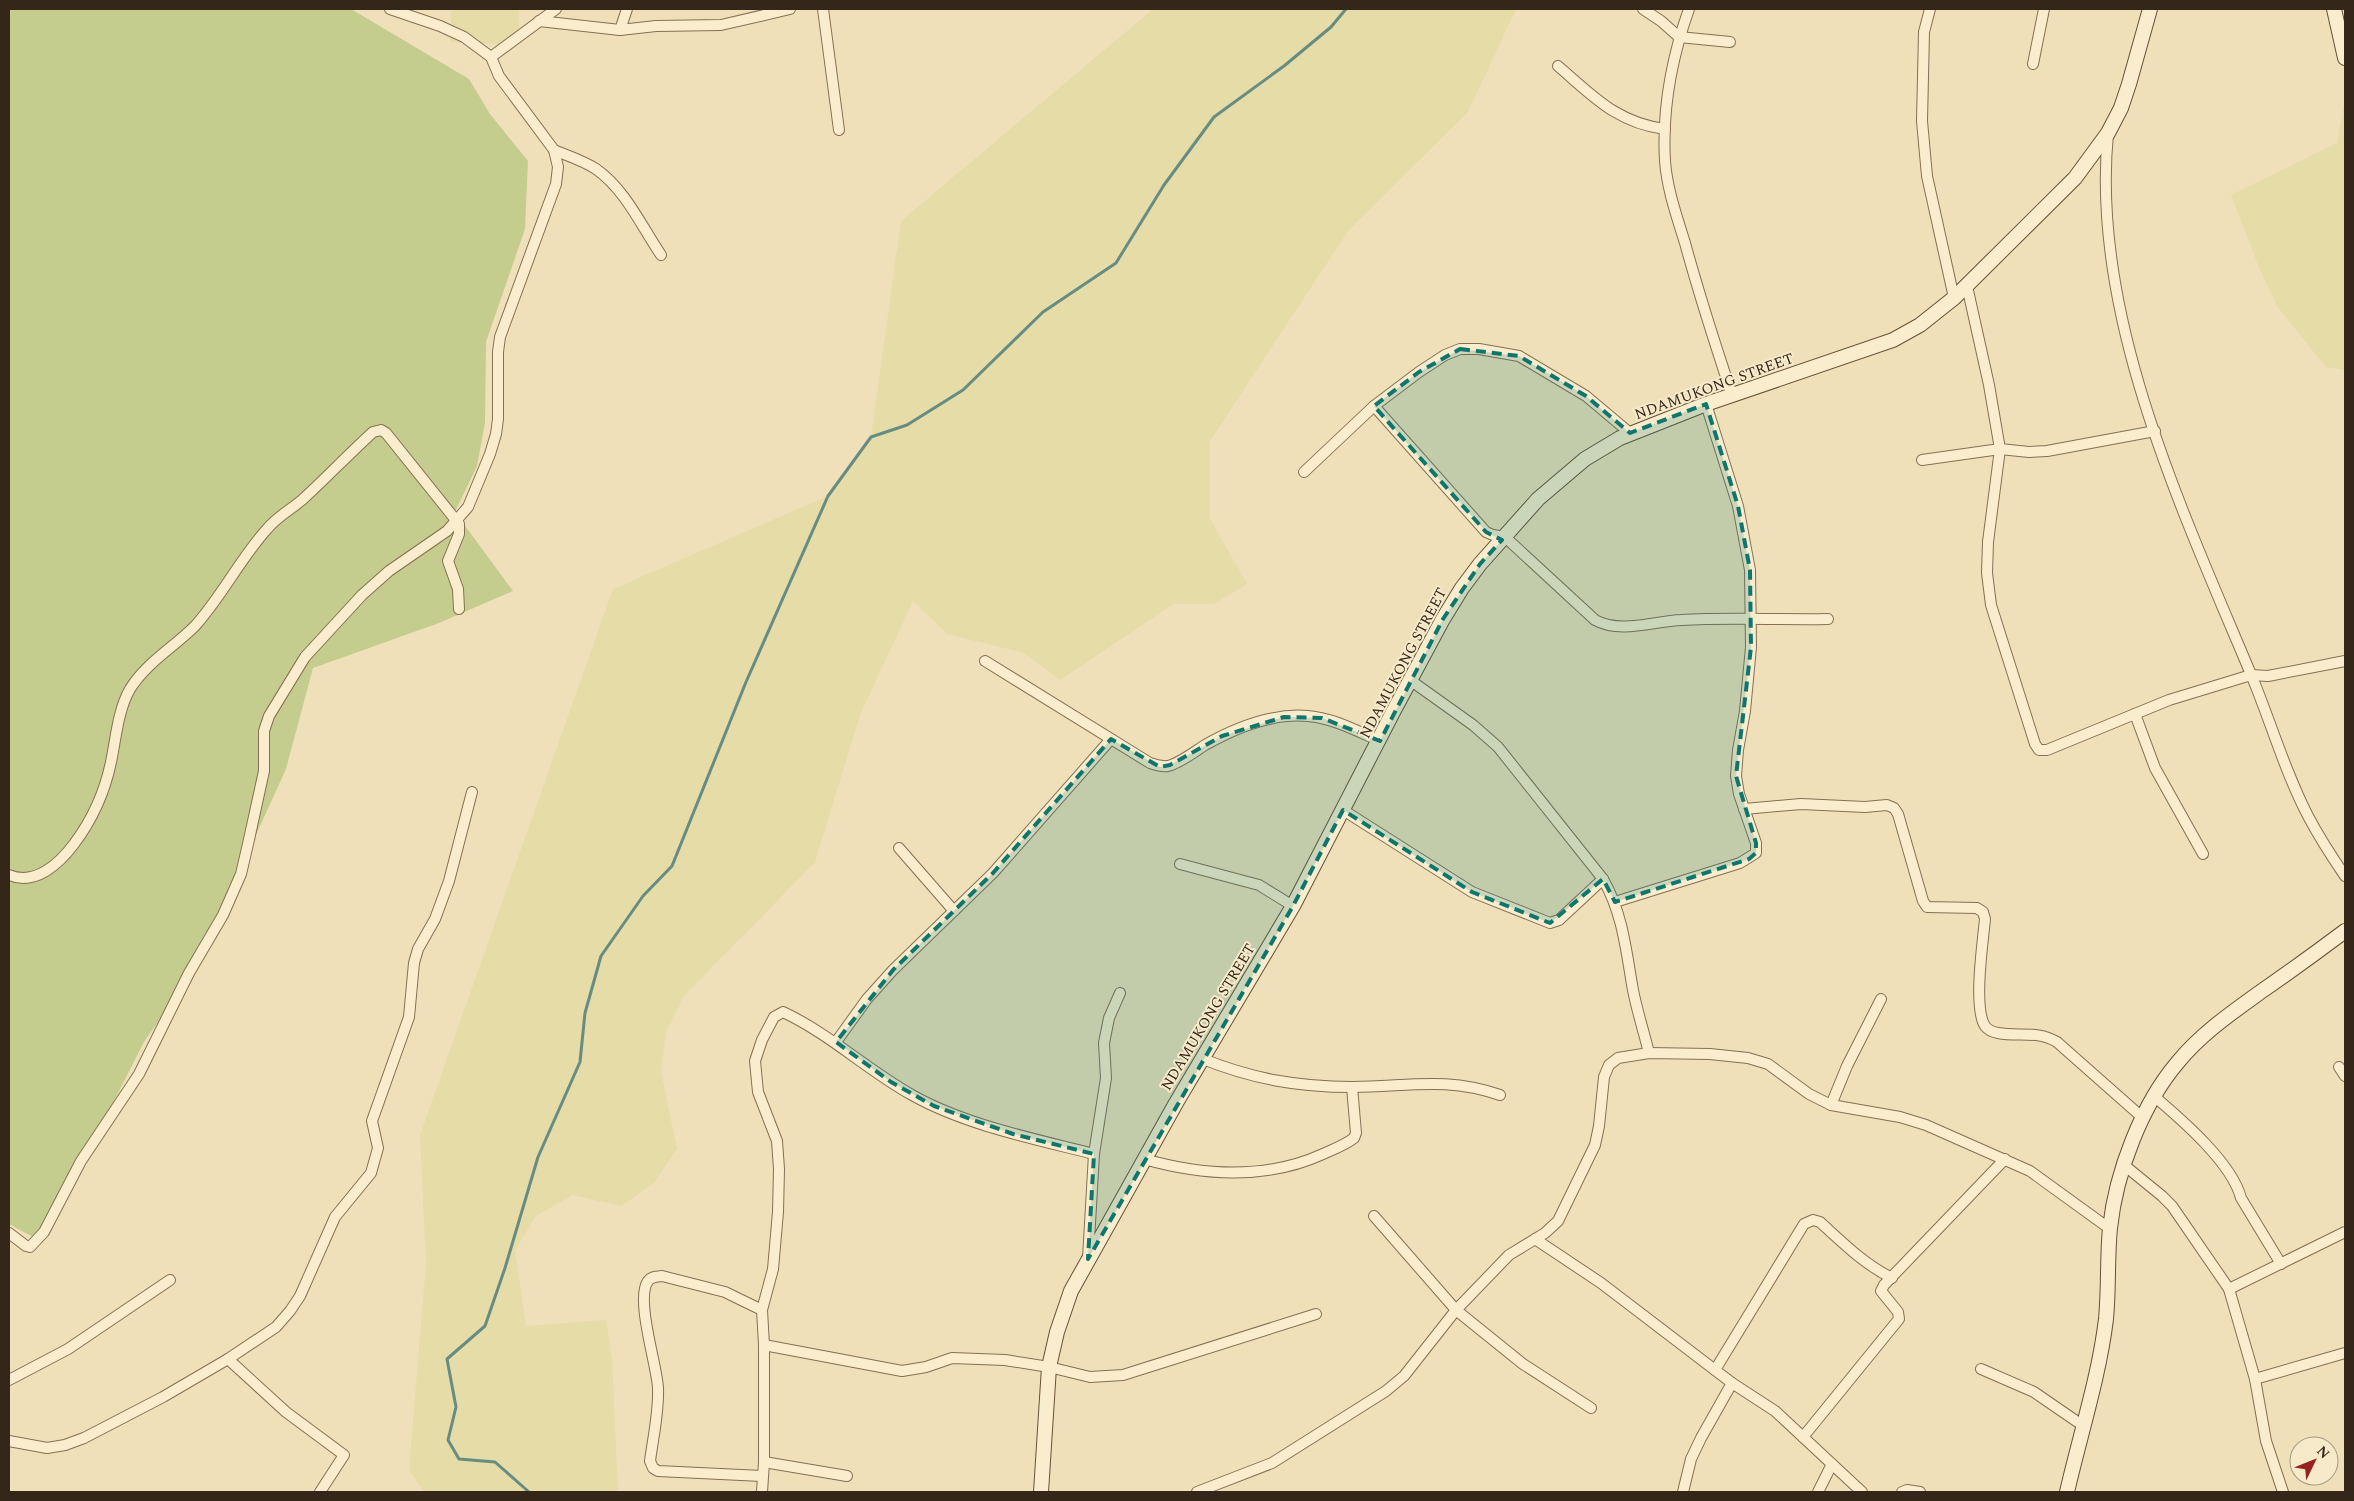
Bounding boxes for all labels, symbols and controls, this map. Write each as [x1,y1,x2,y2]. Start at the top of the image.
street label: NDAMUKONG STREET [1631,347,1797,426]
street label: NDAMUKONG STREET [1354,584,1453,743]
street label: NDAMUKONG STREET [1155,939,1262,1095]
north arrow [2289,1436,2339,1486]
text: N [2312,1441,2335,1464]

